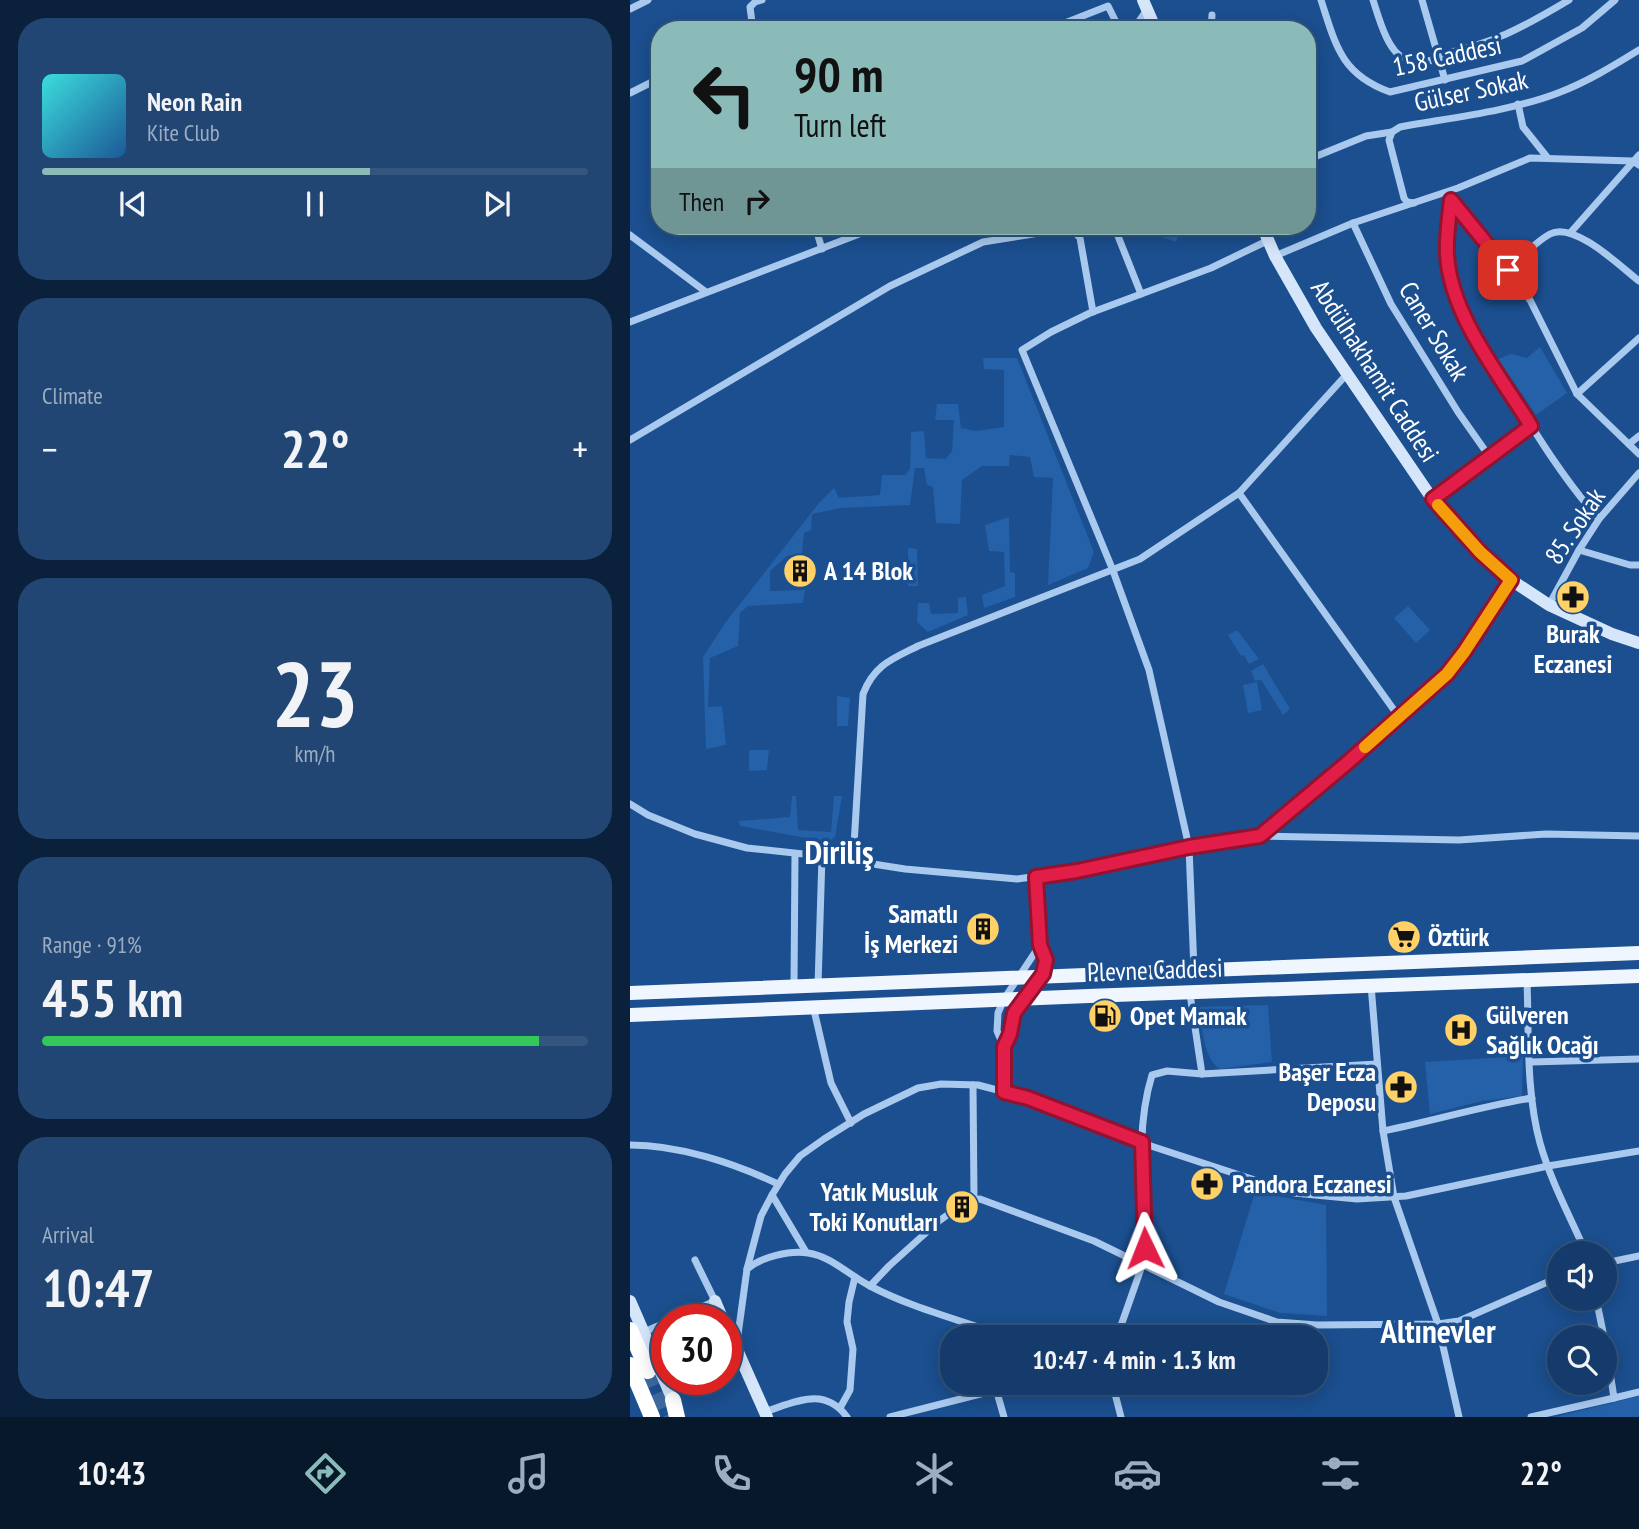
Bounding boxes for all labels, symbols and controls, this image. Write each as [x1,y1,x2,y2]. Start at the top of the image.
street label: 158 Caddesi [1390,28,1504,83]
text: 90 m [794,42,883,106]
icon: left [679,49,770,140]
street label: Gülser Sokak [1411,62,1531,119]
text: Neon Rain [147,85,242,118]
text: Turn left [794,104,886,146]
text: Kite Club [147,118,220,147]
icon: right [738,182,776,220]
icon: previous [114,185,152,223]
icon: pause [296,185,334,223]
icon: next [478,185,516,223]
text: Then [679,185,724,218]
pin [1478,240,1538,300]
icon: arrive [1489,251,1527,289]
street label: Abdülhakhamit Caddesi [1304,273,1447,468]
street label: Caner Sokak [1392,275,1477,386]
text: Climate [42,381,103,410]
text: 22° [281,415,349,482]
text: − [42,424,58,473]
text: + [572,424,588,473]
street label: 85. Sokak [1537,481,1612,570]
building icon: A 14 Blok [781,552,819,590]
place label: A 14 Blok [823,554,913,587]
pharmacy icon: Burak Eczanesi [1554,578,1592,616]
place label: Burak Eczanesi [1534,617,1612,680]
text: 23 [272,634,359,752]
text: km/h [295,739,335,768]
district label: Diriliş [804,830,874,873]
place label: Samatlı İş Merkezi [864,897,958,960]
building icon: Samatlı İş Merkezi [964,910,1002,948]
supermarket icon: Öztürk [1385,918,1423,956]
place label: Öztürk [1428,920,1489,953]
text: Range · 91% [42,930,142,959]
street label: Plevne Caddesi [1087,951,1223,988]
text: 455 km [42,964,183,1031]
fuel station icon: Opet Mamak [1086,997,1124,1035]
place label: Gülveren Sağlık Ocağı [1486,998,1599,1061]
place label: Opet Mamak [1130,999,1247,1032]
hospital icon: Gülveren Sağlık Ocağı [1442,1011,1480,1049]
place label: Başer Ecza Deposu [1279,1055,1376,1118]
pharmacy icon: Başer Ecza Deposu [1382,1068,1420,1106]
pharmacy icon: Pandora Eczanesi [1188,1165,1226,1203]
place label: Pandora Eczanesi [1232,1167,1392,1200]
place label: Yatık Musluk Toki Konutları [810,1175,938,1238]
building icon: Yatık Musluk Toki Konutları [943,1188,981,1226]
position arrow [1108,1211,1182,1285]
text: Arrival [42,1220,94,1249]
map controls [1547,1241,1617,1395]
button: sound [1547,1241,1617,1311]
text: 10:47 [42,1254,154,1321]
speed limit sign: 30 [651,1304,742,1395]
district label: Altınevler [1379,1309,1496,1352]
button: search [1547,1325,1617,1395]
text: 10:47 · 4 min · 1.3 km [1032,1343,1236,1376]
icon: directions [301,1449,350,1498]
icon: music [504,1449,553,1498]
icon: phone [707,1449,756,1498]
icon: climate [910,1449,959,1498]
icon: car [1113,1449,1162,1498]
icon: filters [1316,1449,1365,1498]
text: 10:43 [77,1452,146,1494]
text: 22° [1520,1452,1562,1494]

